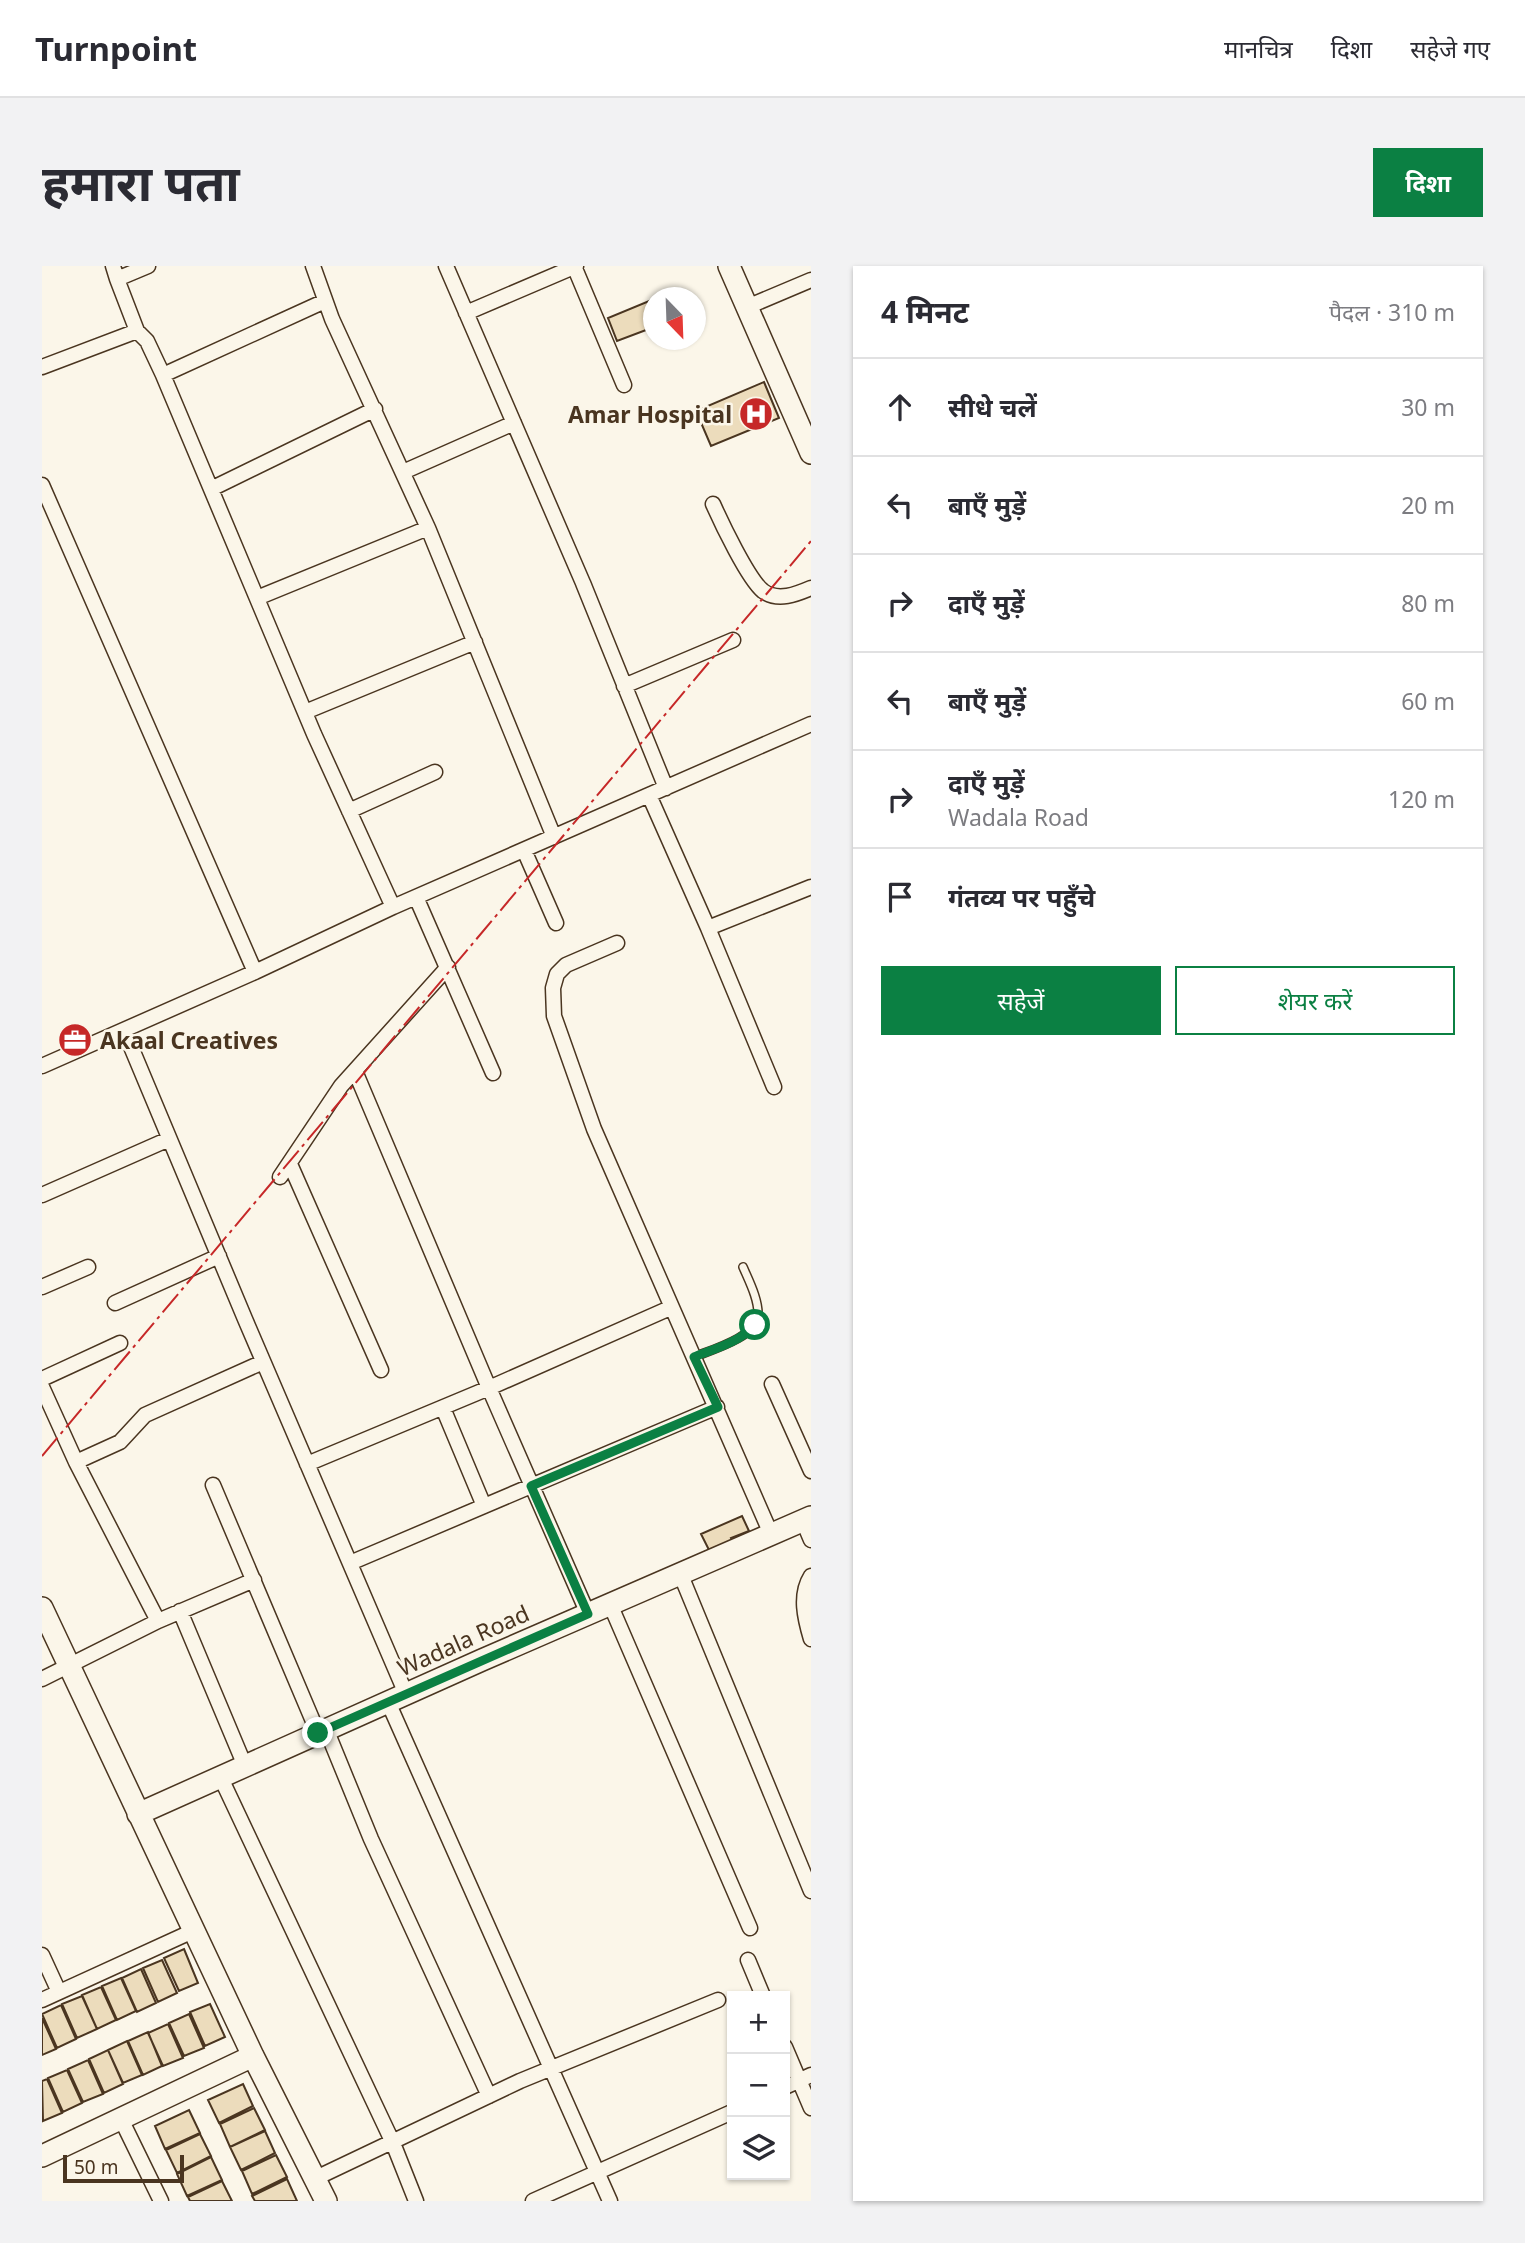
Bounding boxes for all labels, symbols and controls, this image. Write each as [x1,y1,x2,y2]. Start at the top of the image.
text: Turnpoint [35,26,197,71]
text: मानचित्र [1224,32,1293,65]
text: दिशा [1331,32,1372,65]
text: सहेजे गए [1410,32,1490,65]
button: दिशा [1373,148,1483,217]
text: हमारा पता [42,149,240,215]
north arrow [643,287,706,350]
text: 4 मिनट [881,291,969,332]
text: पैदल · 310 m [1329,296,1455,328]
icon: ahead [881,388,919,426]
text: सीधे चलें [948,389,1037,425]
text: 30 m [1401,391,1455,423]
hospital icon: Amar Hospital [737,395,775,433]
place label: Amar Hospital [568,398,732,430]
icon: left [881,486,919,524]
text: बाएँ मुड़ें [948,487,1026,523]
text: 20 m [1401,489,1455,521]
icon: right [881,584,919,622]
text: दाएँ मुड़ें [948,585,1025,621]
text: 80 m [1401,587,1455,619]
icon: left [881,682,919,720]
text: बाएँ मुड़ें [948,683,1026,719]
text: 60 m [1401,685,1455,717]
text: दाएँ मुड़ें [948,765,1025,801]
icon: right [881,780,919,818]
text: 120 m [1388,783,1455,815]
text: Wadala Road [948,801,1089,833]
icon: arrive [881,878,919,916]
text: गंतव्य पर पहुँचे [948,879,1095,915]
button: सहेजें [881,966,1161,1035]
button: शेयर करें [1175,966,1455,1035]
office icon: Akaal Creatives [56,1021,94,1059]
place label: Akaal Creatives [100,1024,278,1056]
route start [739,1309,770,1340]
street label: Wadala Road [392,1597,534,1683]
route end [302,1717,333,1748]
map controls [727,1991,790,2180]
button: + [727,1991,790,2054]
button: − [727,2054,790,2117]
button: layers [727,2117,790,2180]
scale bar [63,2152,184,2184]
text: 50 m [74,2154,118,2180]

